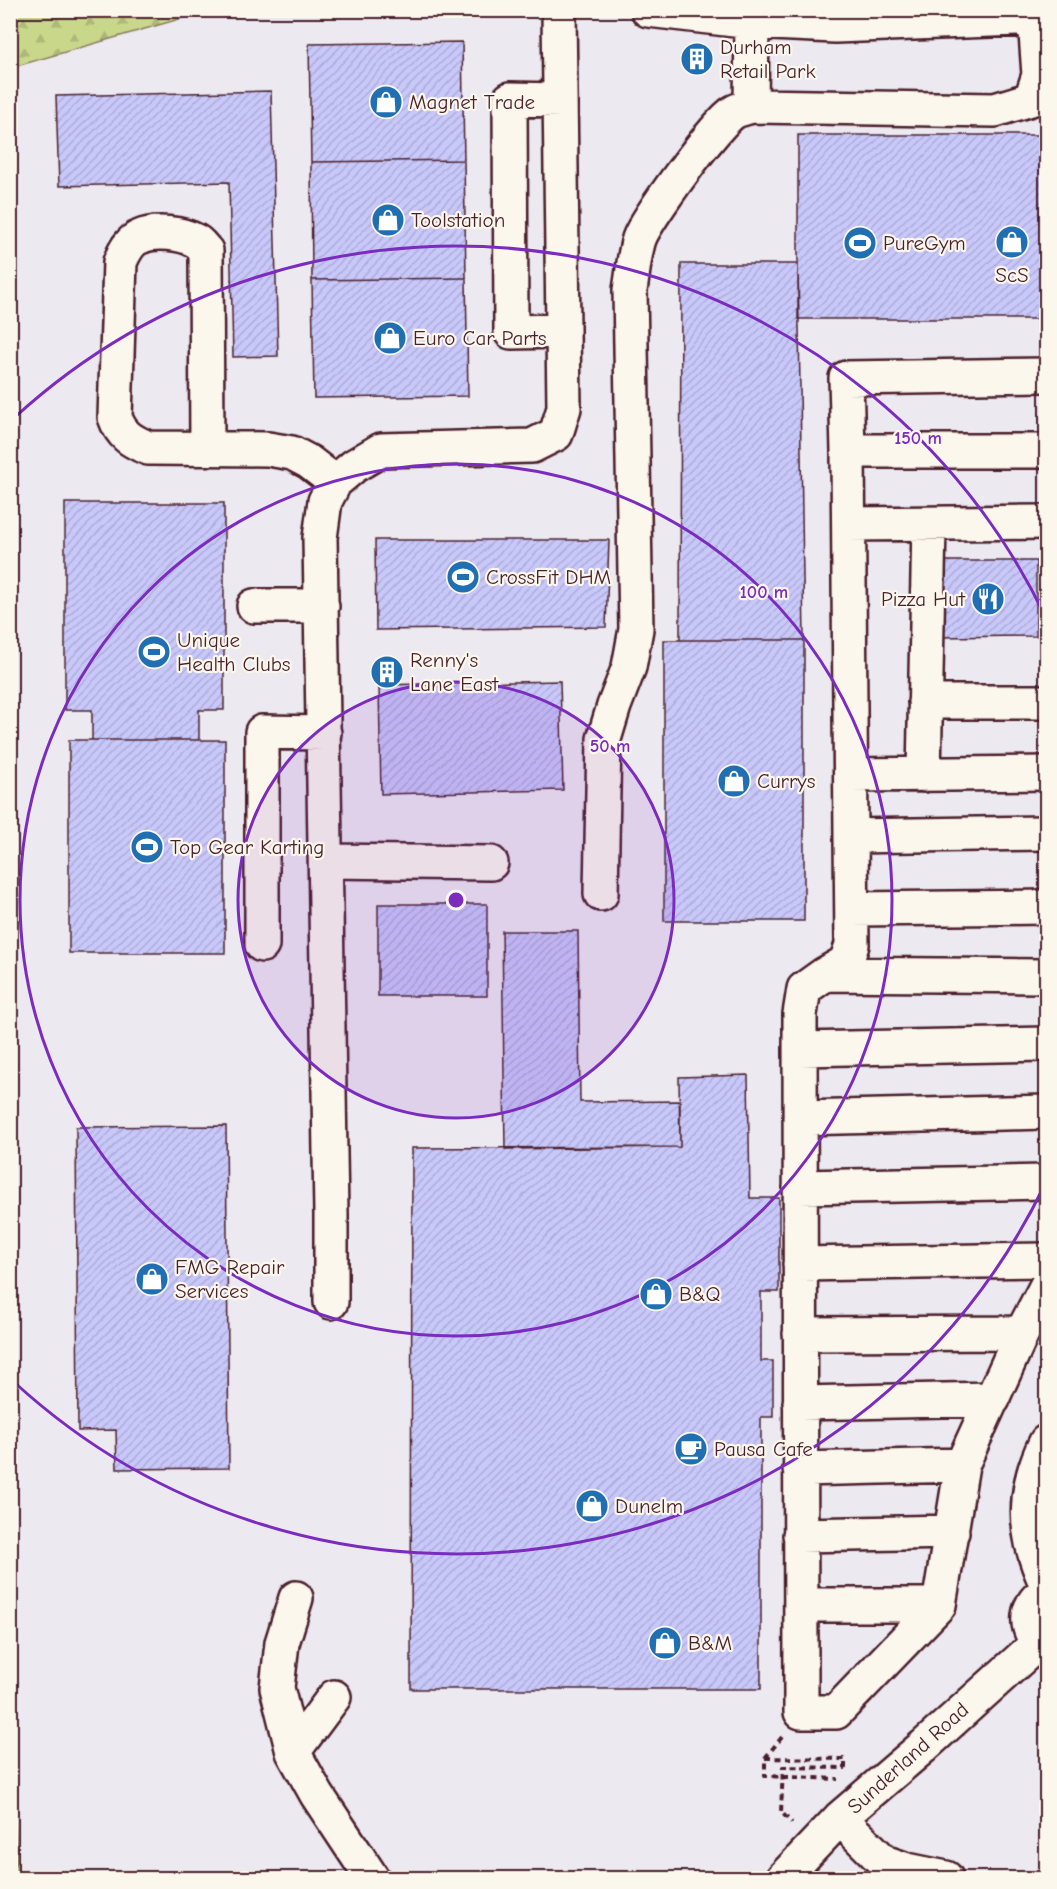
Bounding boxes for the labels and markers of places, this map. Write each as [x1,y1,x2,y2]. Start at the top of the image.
place label: Durham Retail Park [720,35,816,83]
building icon: Durham Retail Park [679,41,715,77]
shop icon: Magnet Trade [368,84,404,120]
place label: Magnet Trade [409,90,535,114]
shop icon: Toolstation [370,202,406,238]
place label: Toolstation [411,208,505,232]
shop icon: ScS [994,224,1030,260]
sports icon: PureGym [842,225,878,261]
place label: PureGym [883,231,966,255]
place label: ScS [995,263,1029,287]
shop icon: Euro Car Parts [372,320,408,356]
place label: Euro Car Parts [413,326,546,350]
sports icon: CrossFit DHM [445,559,481,595]
place label: CrossFit DHM [486,565,611,589]
restaurant icon: Pizza Hut [970,581,1006,617]
place label: Pizza Hut [881,587,966,611]
place label: Unique Health Clubs [177,628,290,676]
sports icon: Unique Health Clubs [136,634,172,670]
place label: Renny's Lane East [410,648,499,696]
building icon: Renny's Lane East [369,654,405,690]
shop icon: Currys [716,763,752,799]
place label: Currys [757,769,815,793]
sports icon: Top Gear Karting [129,829,165,865]
place label: Top Gear Karting [170,835,324,859]
centre of rings [446,890,466,910]
place label: FMG Repair Services [175,1255,285,1303]
shop icon: FMG Repair Services [134,1261,170,1297]
shop icon: B&Q [638,1276,674,1312]
place label: B&Q [679,1282,720,1306]
cafe icon: Pausa Cafe [673,1431,709,1467]
place label: Pausa Cafe [714,1437,813,1461]
shop icon: Dunelm [574,1488,610,1524]
place label: Dunelm [615,1494,683,1518]
shop icon: B&M [647,1625,683,1661]
place label: B&M [688,1631,732,1655]

